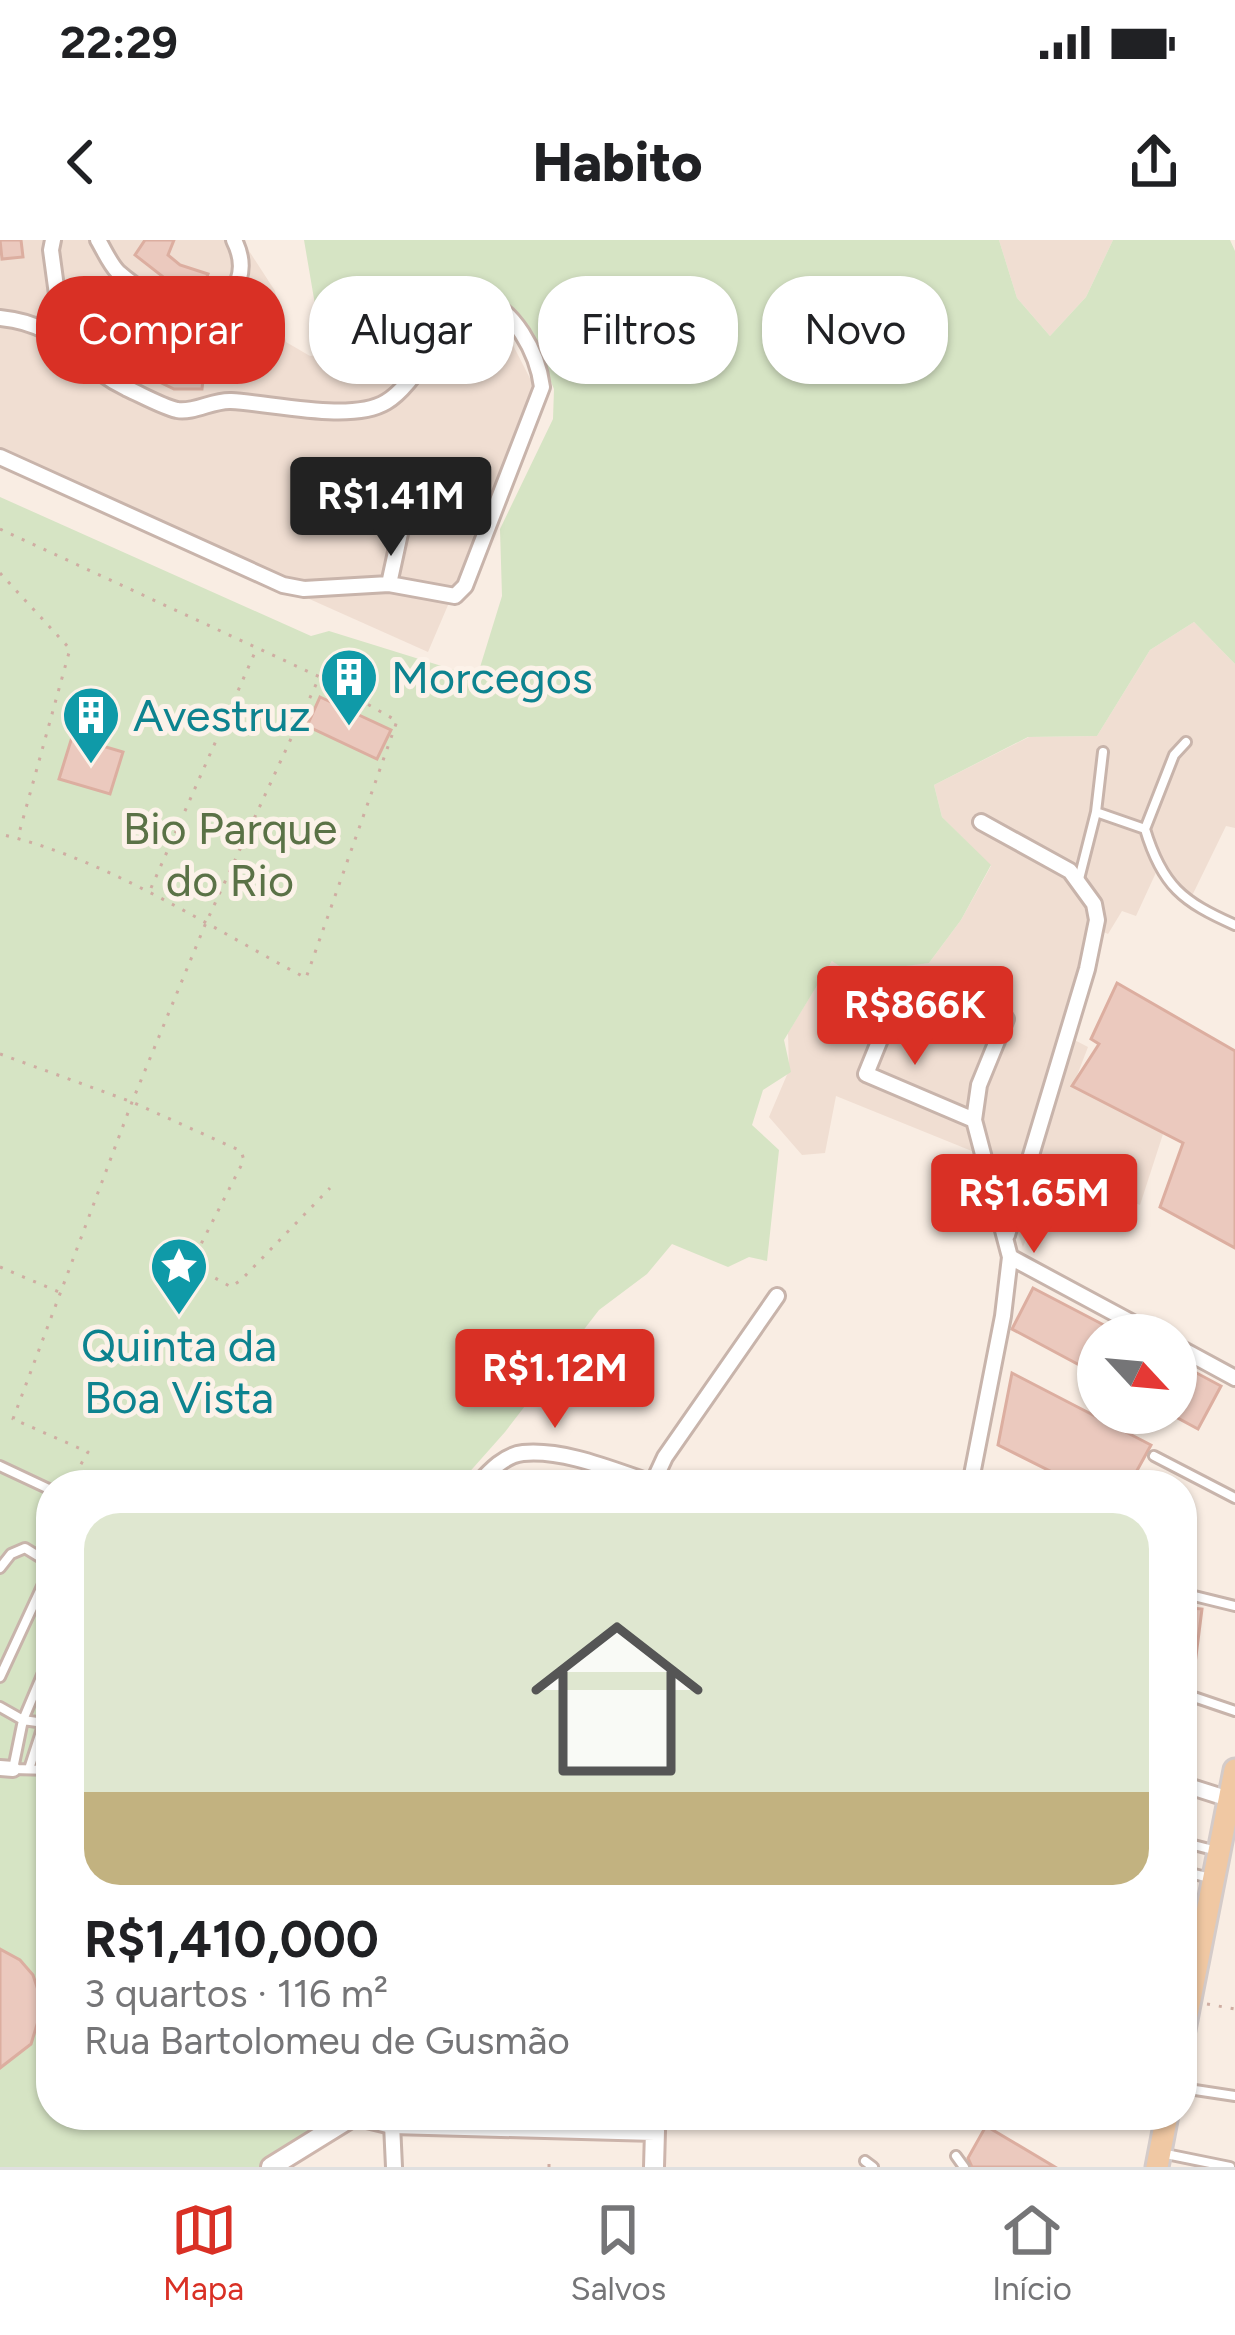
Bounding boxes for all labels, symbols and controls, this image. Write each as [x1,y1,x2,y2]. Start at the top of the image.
text: 22:29 [60,15,178,69]
icon: back [48,129,114,195]
icon: share [1121,129,1187,195]
text: Habito [532,130,703,195]
chip: Comprar [36,276,285,384]
chip: Alugar [309,276,514,384]
chip: Filtros [538,276,738,384]
chip: Novo [762,276,948,384]
pin: R$1.41M [280,457,502,559]
text: R$1.41M [317,472,465,519]
building icon: Morcegos [318,646,380,728]
place label: Morcegos [391,650,593,704]
building icon: Avestruz [60,684,122,766]
place label: Avestruz [133,688,311,742]
park label: Bio Parque do Rio [123,801,337,907]
pin: R$866K [817,966,1013,1068]
text: R$866K [844,981,986,1028]
pin: R$1.65M [923,1154,1145,1256]
text: R$1.65M [958,1169,1110,1216]
place icon: Quinta da Boa Vista [148,1235,210,1317]
north arrow [1077,1314,1197,1434]
map controls [1077,1314,1197,1434]
place label: Quinta da Boa Vista [81,1318,277,1424]
pin: R$1.12M [444,1329,666,1431]
text: R$1.12M [482,1344,628,1391]
icon: home [509,1591,725,1807]
text: R$1,410,000 [84,1909,379,1970]
text: 3 quartos · 116 m² [84,1970,388,2017]
text: Rua Bartolomeu de Gusmão [84,2017,570,2064]
tab: Mapa [163,2197,244,2308]
tab: Salvos [570,2197,666,2308]
tab: Início [992,2197,1072,2308]

